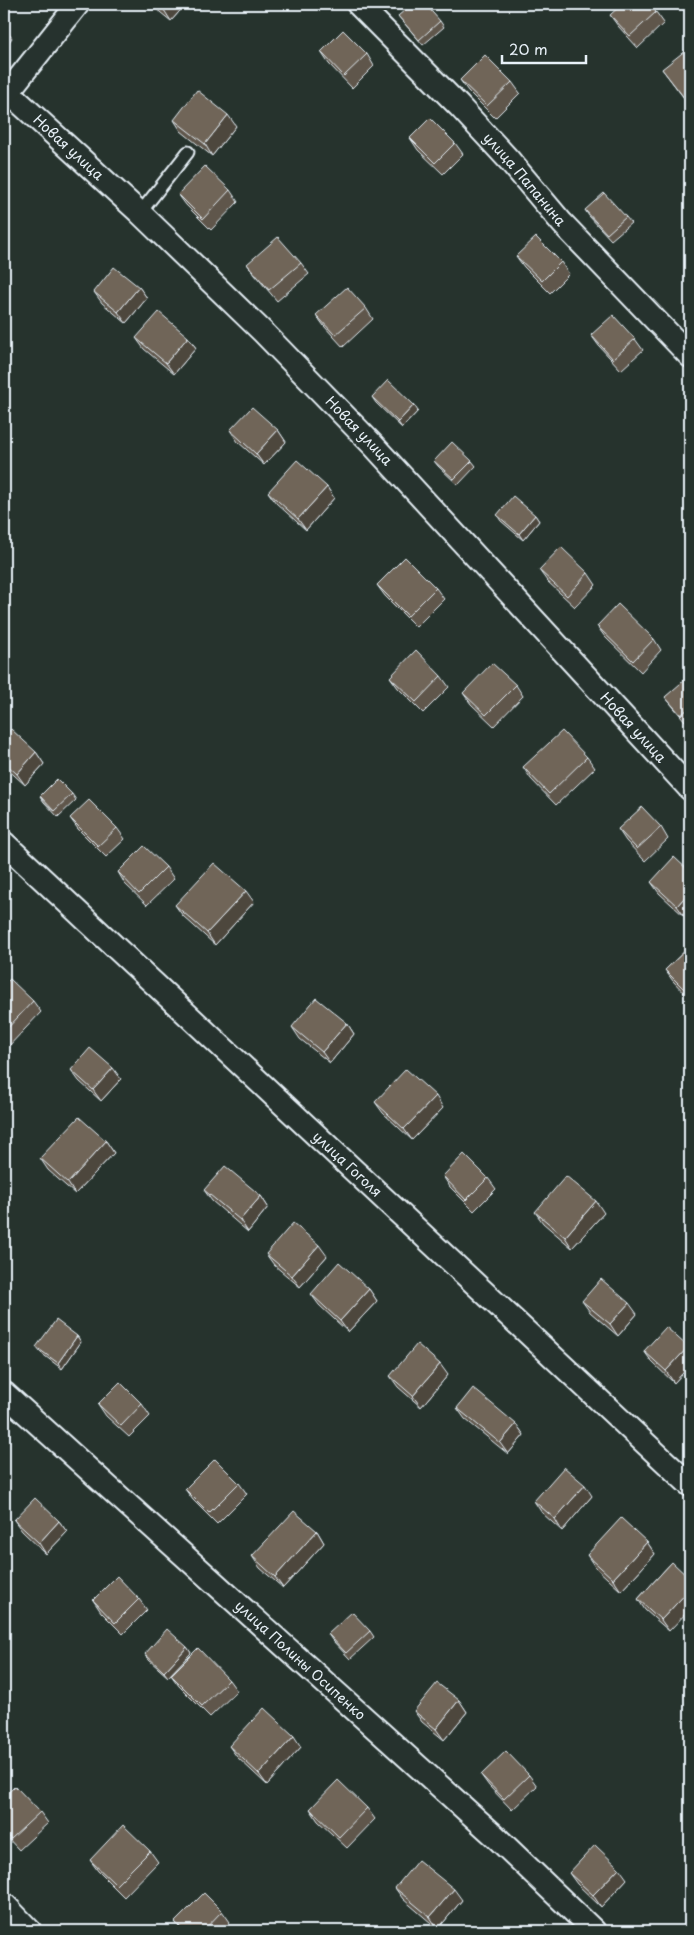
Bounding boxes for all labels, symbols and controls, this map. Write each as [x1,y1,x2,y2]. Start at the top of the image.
scale bar [502,32,585,64]
text: 20 m [509,37,548,60]
street label: Новая улица [29,109,109,185]
street label: улица Папанина [479,128,571,231]
street label: Новая улица [321,391,398,470]
street label: Новая улица [596,687,672,767]
street label: улица Гоголя [308,1126,387,1202]
street label: улица Полины Осипенко [230,1595,371,1725]

